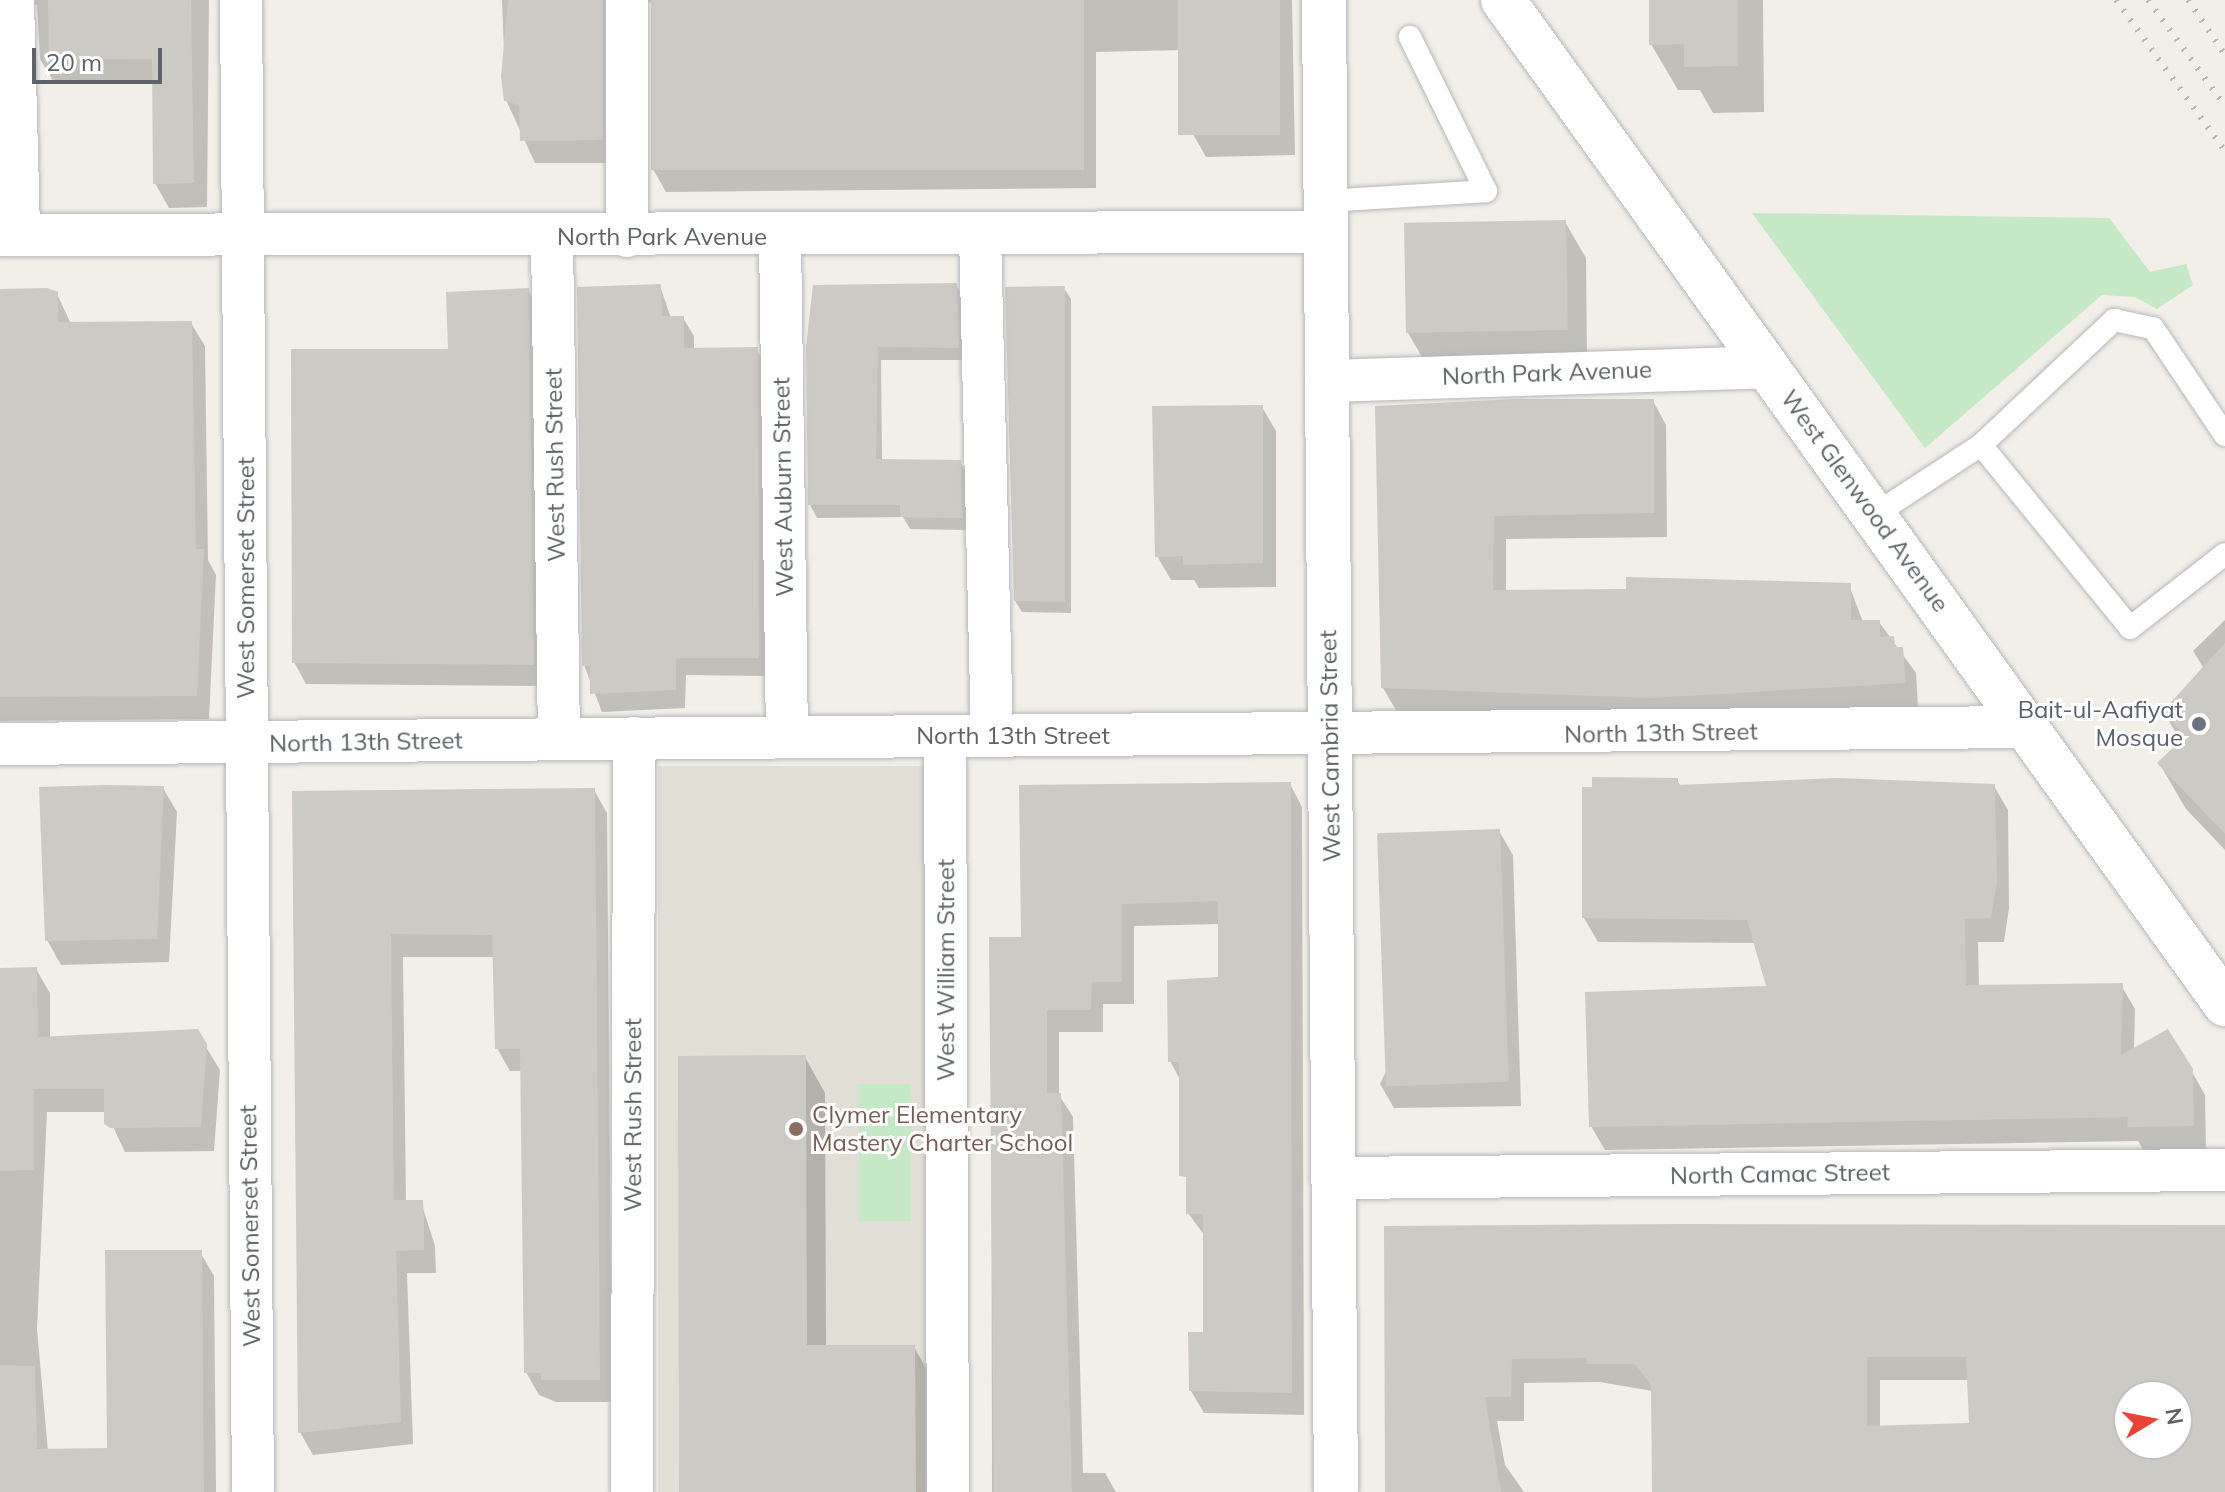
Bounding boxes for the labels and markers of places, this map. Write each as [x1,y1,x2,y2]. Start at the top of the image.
place label: Bait-ul-Aafiyat Mosque [2018,696,2183,752]
marker: Bait-ul-Aafiyat Mosque [2190,715,2208,733]
place label: Clymer Elementary Mastery Charter School [812,1101,1073,1157]
marker: Clymer Elementary Mastery Charter School [787,1120,805,1138]

